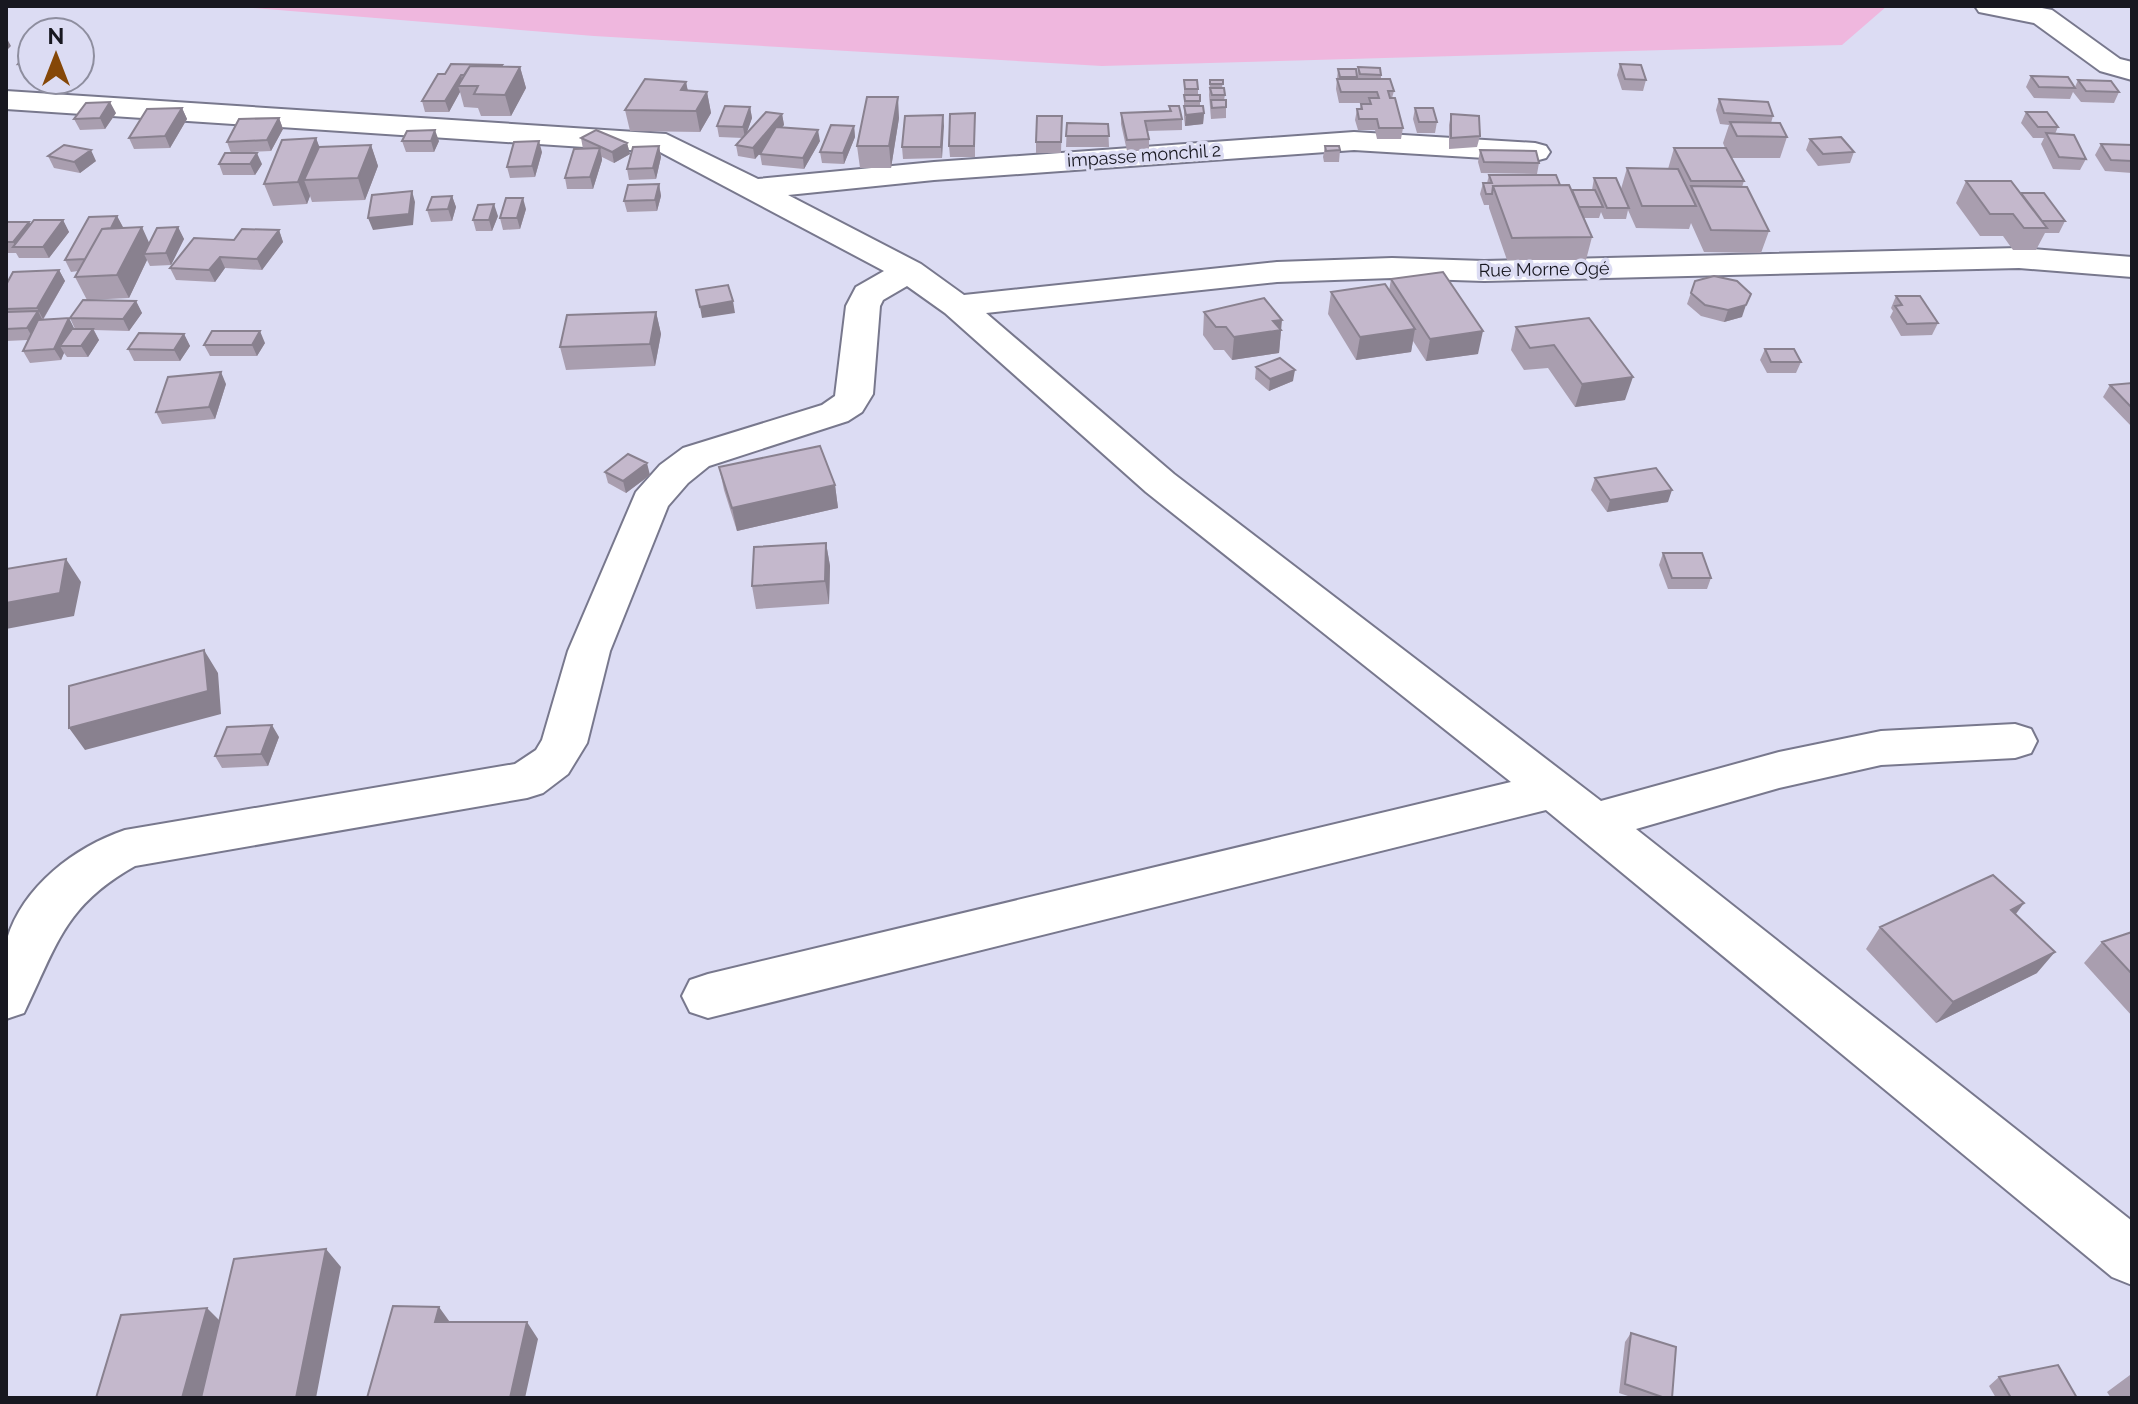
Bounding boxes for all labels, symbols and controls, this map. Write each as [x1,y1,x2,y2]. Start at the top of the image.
north arrow [16,16,96,96]
text: N [48,23,64,49]
street label: impasse monchil 2 [1066,139,1222,171]
street label: Rue Morne Ogé [1478,257,1610,281]

